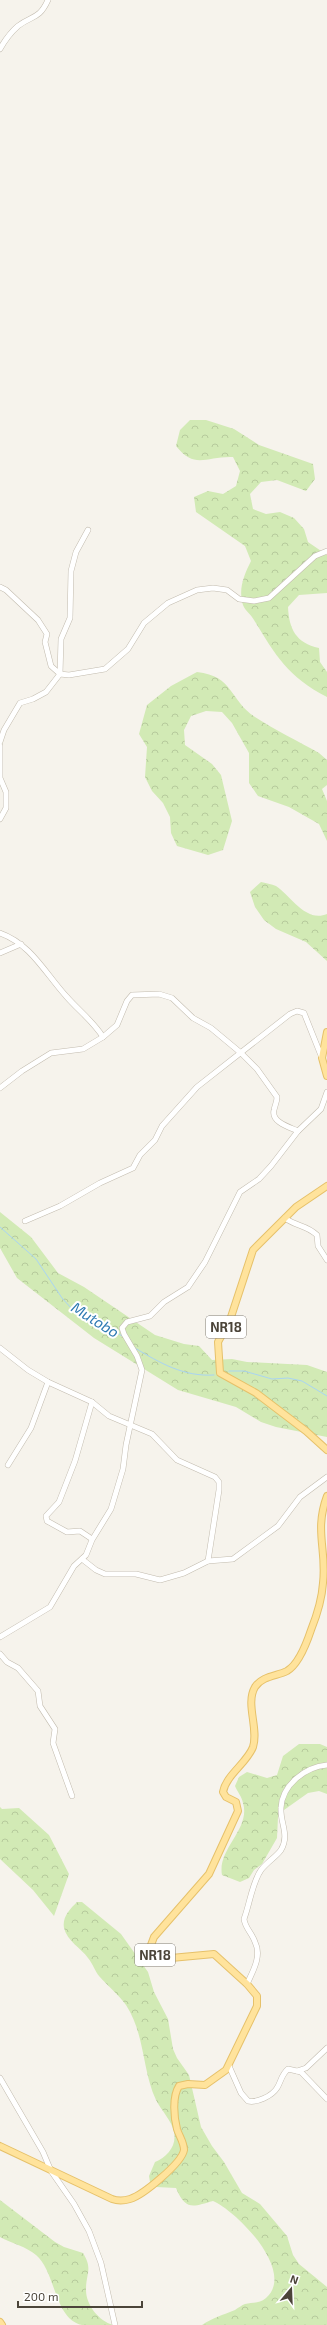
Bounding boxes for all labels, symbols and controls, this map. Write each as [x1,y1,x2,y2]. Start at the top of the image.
water label: Mutobo [68,1298,123,1341]
road number: NR18 [206,1316,246,1338]
road number: NR18 [135,1944,175,1966]
north arrow [271,2269,311,2309]
text: N [289,2272,300,2287]
scale bar [18,2283,142,2309]
text: 200 m [24,2289,58,2303]

